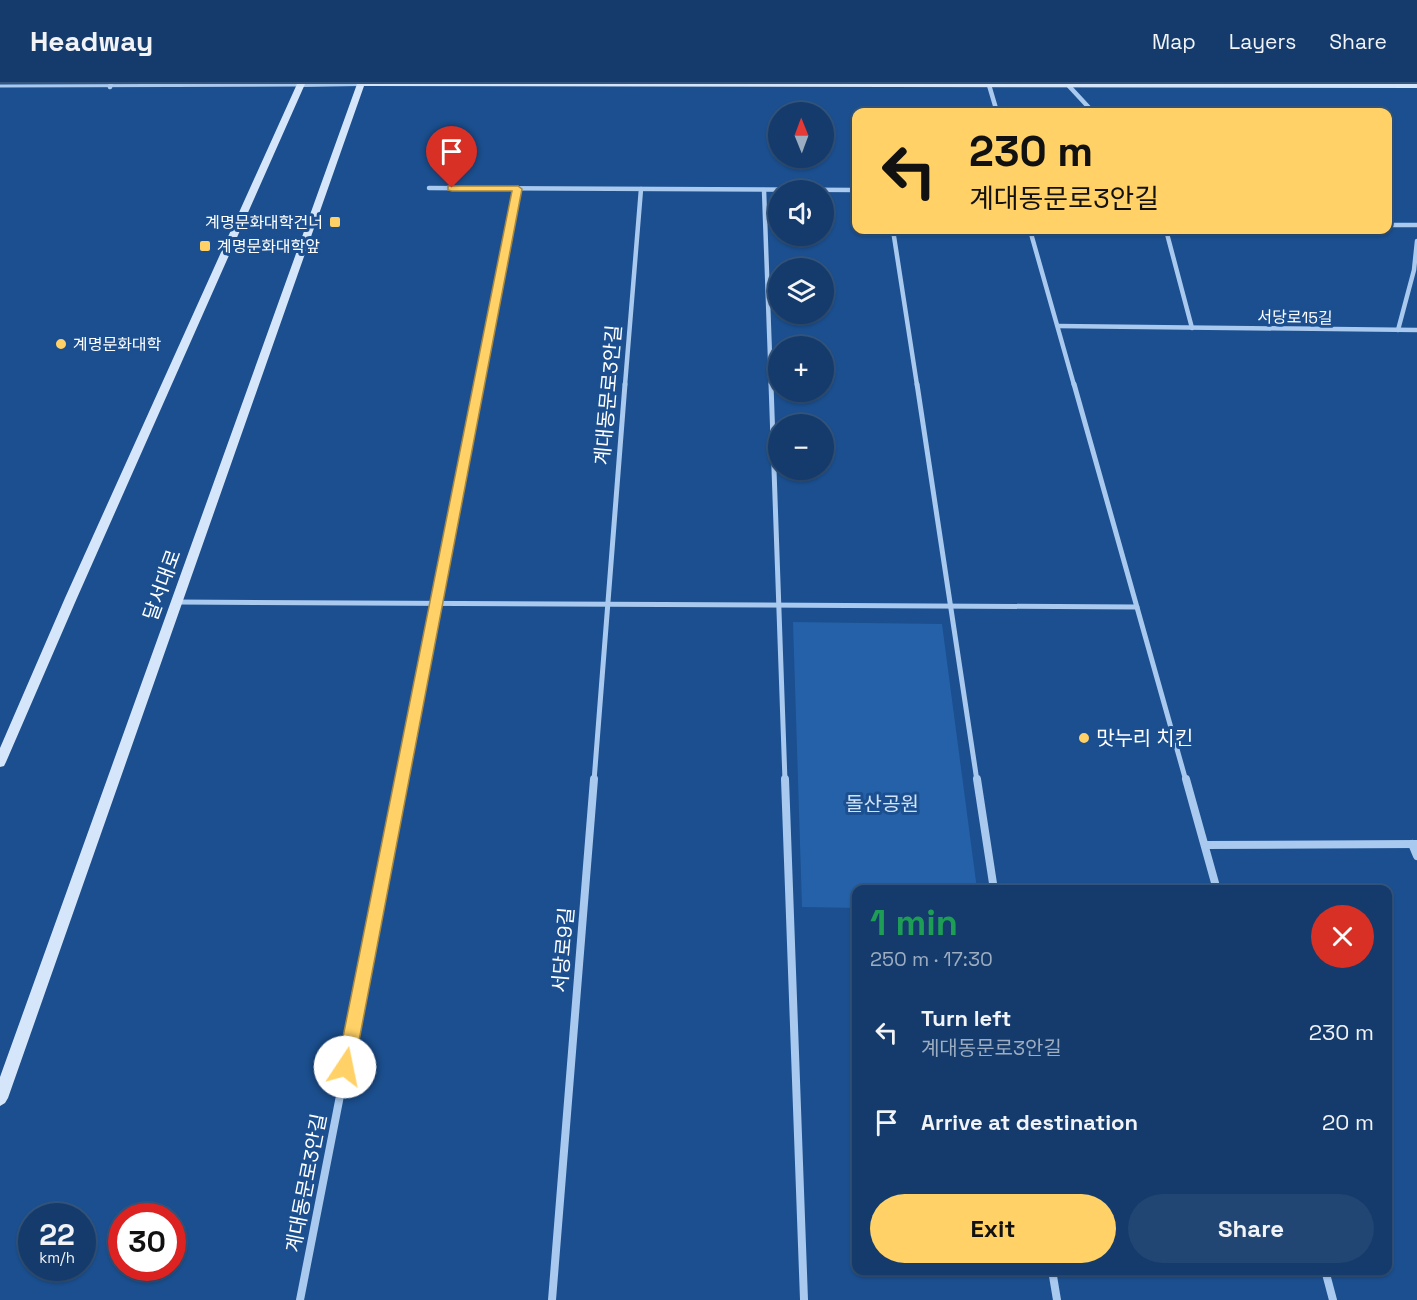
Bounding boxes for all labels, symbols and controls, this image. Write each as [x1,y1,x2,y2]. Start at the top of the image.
text: Headway [30,23,153,59]
text: Map [1152,28,1196,55]
text: Layers [1229,28,1296,55]
text: Share [1329,28,1387,55]
north arrow [768,102,834,168]
map controls [768,102,834,480]
text: 230 m [969,125,1093,178]
pin [426,126,477,188]
icon: left [870,132,948,210]
icon: arrive [435,135,468,168]
button: sound [768,180,834,246]
text: 계대동문로3안길 [969,181,1159,216]
place label: 계명문화대학건너 [205,212,323,233]
marker: 계명문화대학건너 [328,215,342,229]
place label: 계명문화대학앞 [217,236,320,257]
marker: 계명문화대학앞 [198,239,212,253]
button: layers [768,258,834,324]
street label: 서당로15길 [1257,306,1333,329]
street label: 계대동문로3안길 [589,324,627,466]
place label: 계명문화대학 [73,334,162,355]
button: + [768,336,834,402]
marker: 계명문화대학 [54,337,68,351]
button: − [768,414,834,480]
street label: 달서대로 [137,546,187,624]
place label: 맛누리 치킨 [1096,725,1193,751]
marker: 맛누리 치킨 [1077,731,1091,745]
park label: 돌산공원 [845,791,919,817]
text: 1 min [870,900,958,946]
button: close [1311,905,1374,968]
street label: 서당로9길 [546,906,580,994]
text: 250 m · 17:30 [870,946,993,972]
text: Turn left [921,1004,1011,1032]
icon: left [870,1016,903,1049]
text: 230 m [1309,1018,1374,1046]
position arrow [313,1035,377,1099]
text: 계대동문로3안길 [921,1035,1062,1061]
icon: arrive [870,1106,903,1139]
text: Arrive at destination [921,1108,1138,1136]
text: 20 m [1322,1108,1374,1136]
street label: 계대동문로3안길 [280,1111,332,1255]
button: Exit [870,1194,1116,1263]
button: Share [1128,1194,1374,1263]
speed limit sign: 30 [108,1203,186,1281]
text: 22 [39,1215,75,1254]
text: km/h [39,1248,75,1267]

